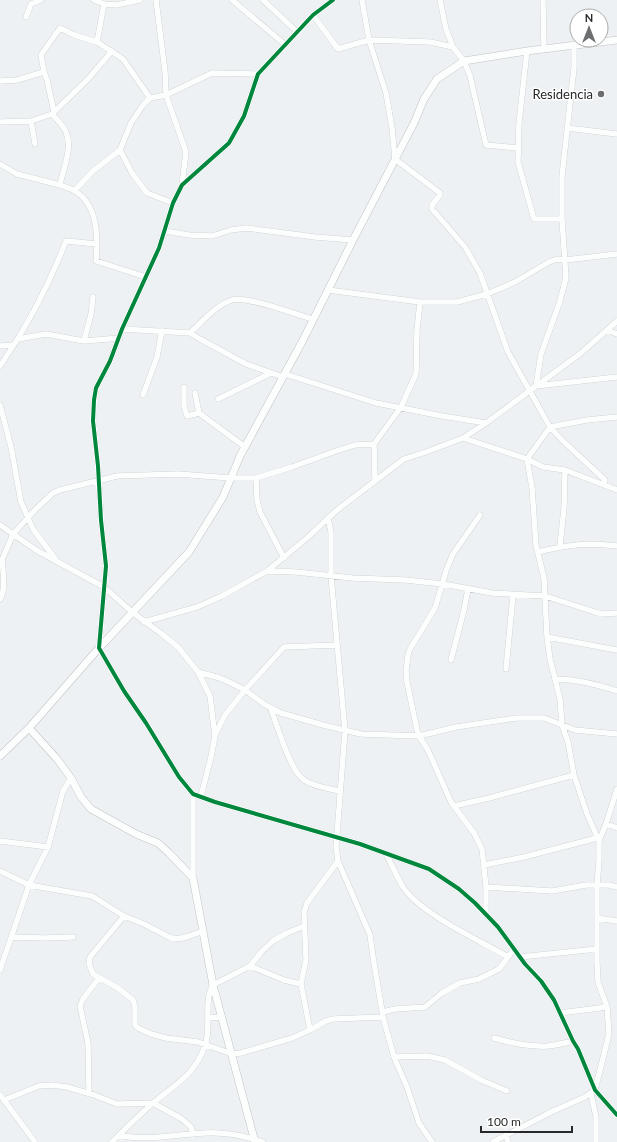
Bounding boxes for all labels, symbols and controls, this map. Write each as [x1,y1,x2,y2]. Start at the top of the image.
north arrow [569,8,609,48]
text: N [585,11,593,24]
place label: Residencia [532,86,593,102]
marker: Residencia [596,89,606,99]
scale bar [481,1108,572,1134]
text: 100 m [487,1114,521,1129]

